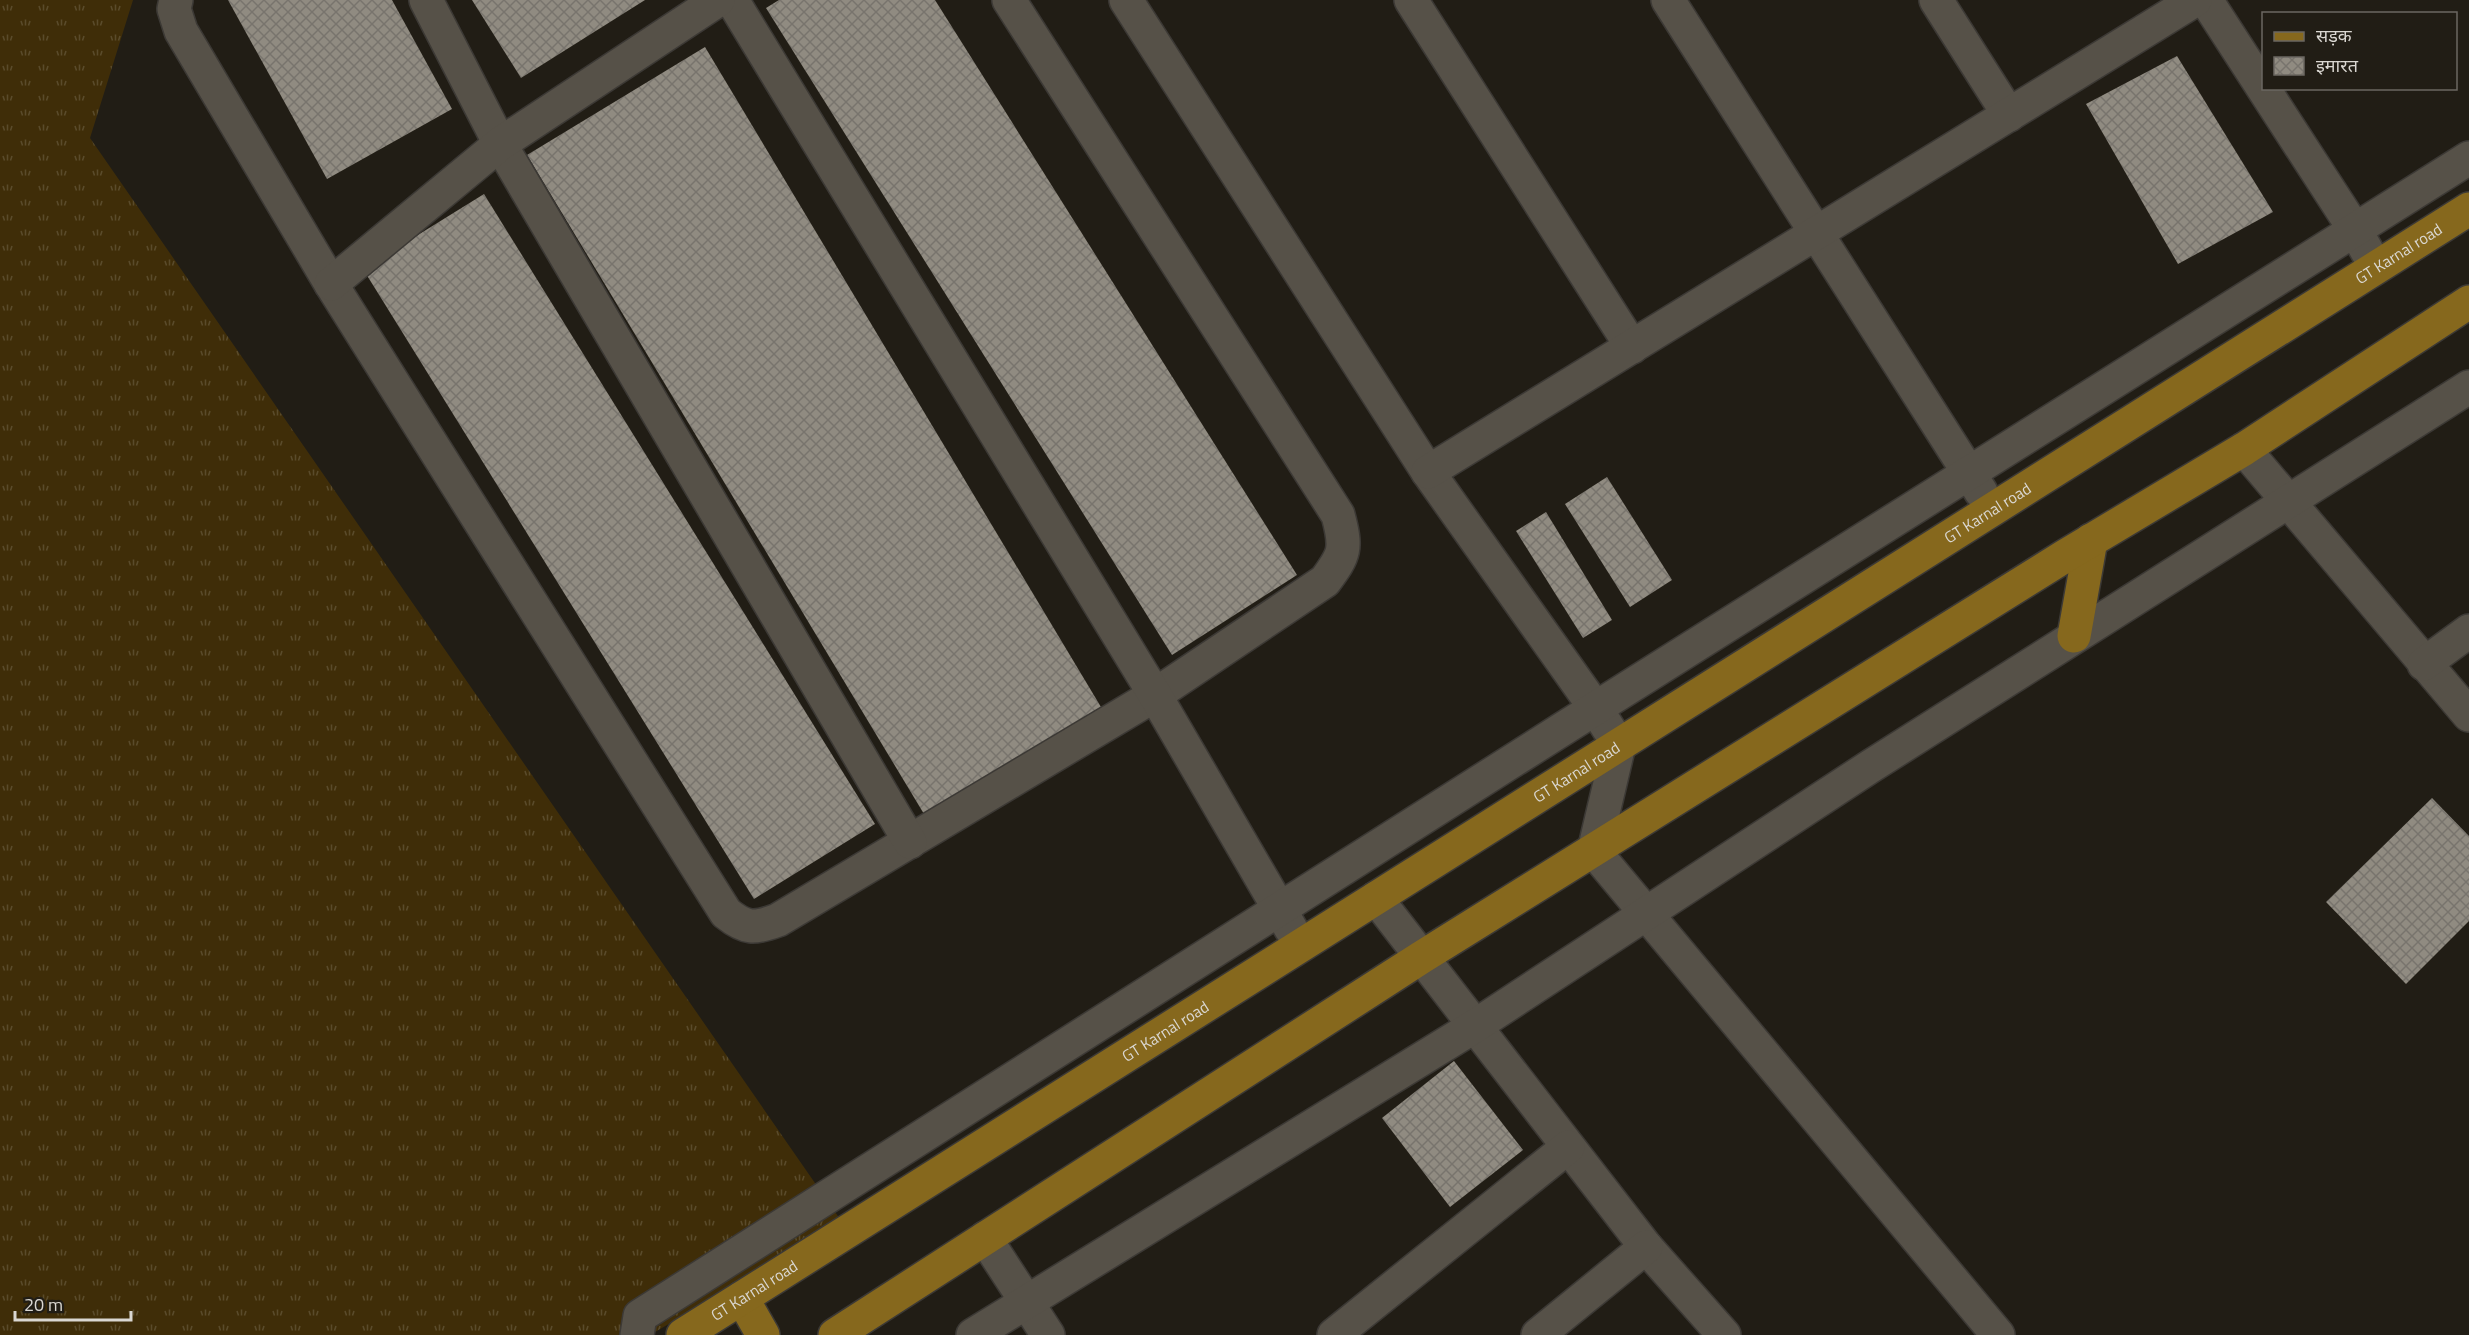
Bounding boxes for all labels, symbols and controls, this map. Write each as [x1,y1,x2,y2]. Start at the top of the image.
legend [2262,12,2457,90]
text: सड़क [2316,22,2353,49]
text: इमारत [2316,52,2359,79]
street label: GT Karnal road [2350,217,2447,290]
street label: GT Karnal road [1939,476,2036,549]
street label: GT Karnal road [1528,735,1624,808]
street label: GT Karnal road [1117,995,1213,1067]
street label: GT Karnal road [706,1254,802,1327]
scale bar [15,1284,130,1322]
text: 20 m [24,1291,63,1318]

